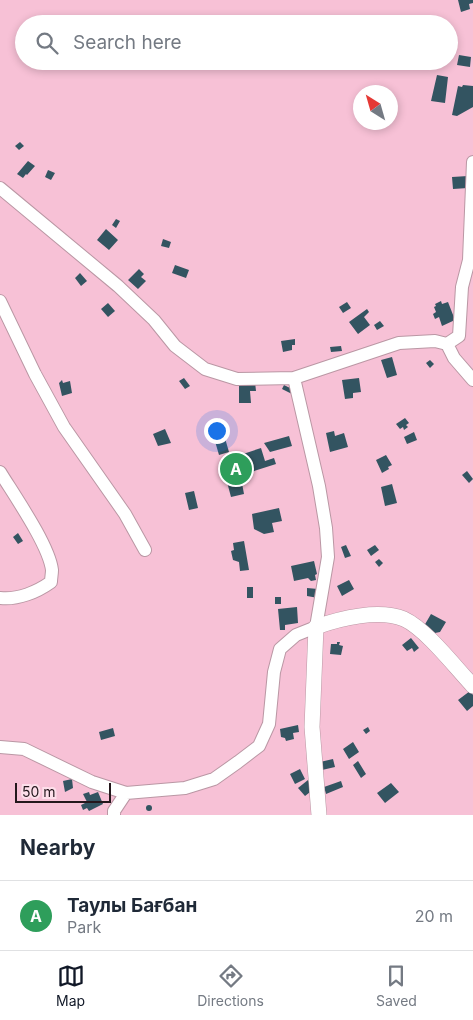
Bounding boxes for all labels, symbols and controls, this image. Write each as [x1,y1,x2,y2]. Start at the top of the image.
search box [15,15,458,70]
icon: search [33,29,61,57]
text: Search here [73,31,182,54]
north arrow [353,85,398,130]
your location [204,418,230,444]
pin: A [220,450,252,488]
scale bar [15,780,111,803]
text: 50 m [22,783,56,800]
text: Nearby [20,835,95,860]
text: Таулы Бағбан [67,894,197,917]
text: A [30,906,42,926]
text: 20 m [415,906,453,926]
text: Park [67,917,101,937]
tab: Map [56,962,85,1009]
tab: Directions [197,962,264,1009]
tab: Saved [376,962,417,1009]

